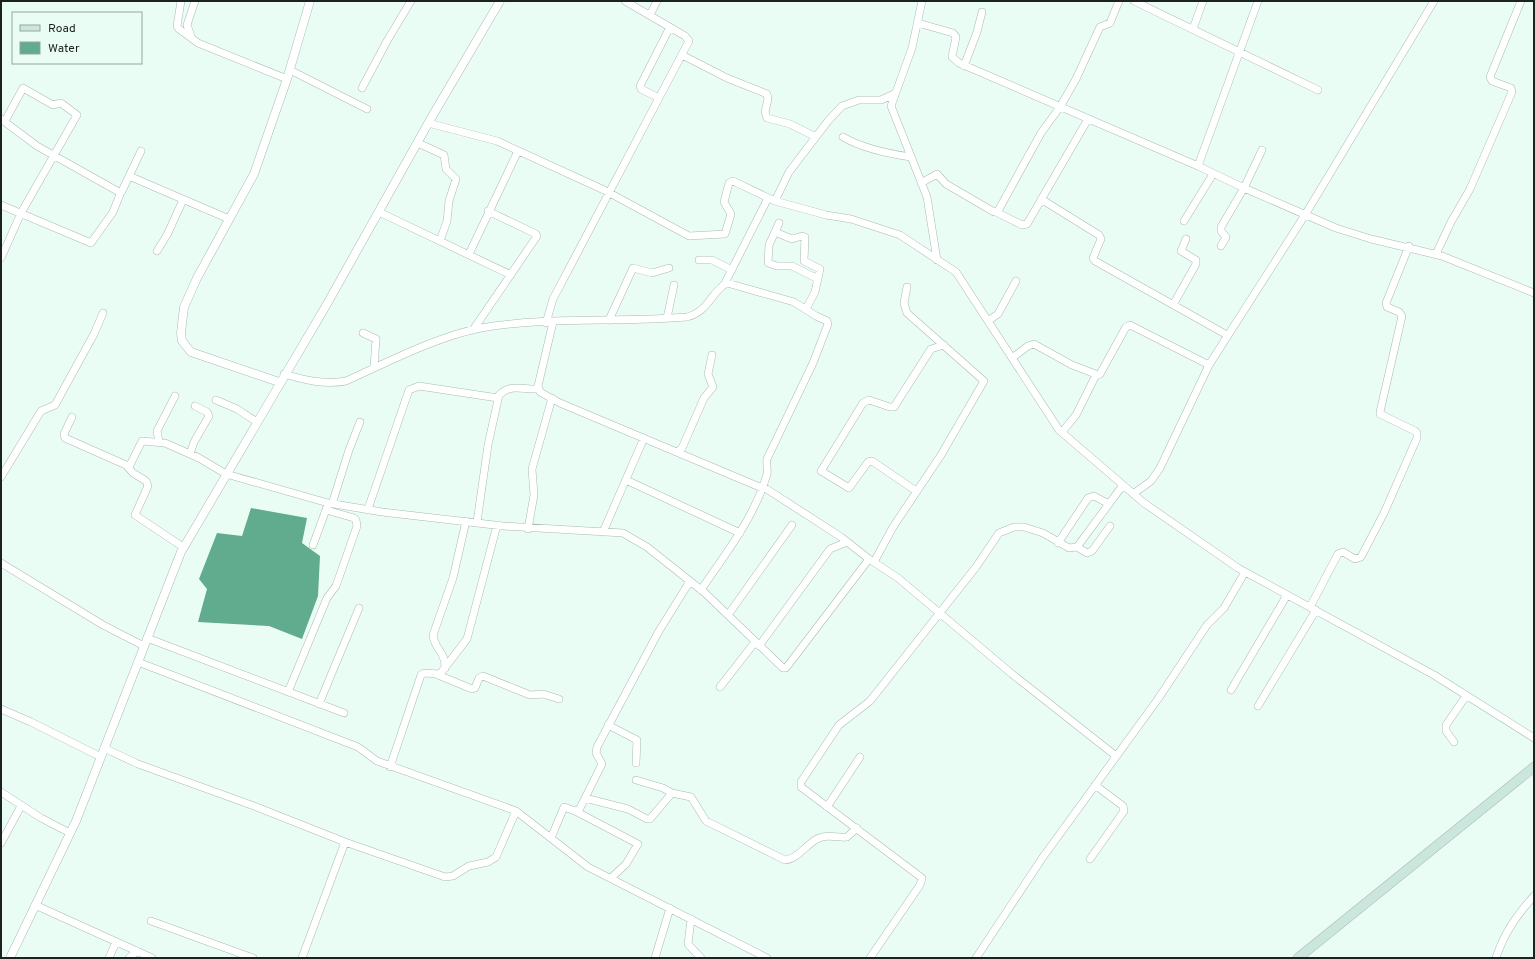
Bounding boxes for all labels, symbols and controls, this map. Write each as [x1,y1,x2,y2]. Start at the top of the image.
legend [12,12,142,64]
text: Road [48,21,76,37]
text: Water [48,41,80,57]

